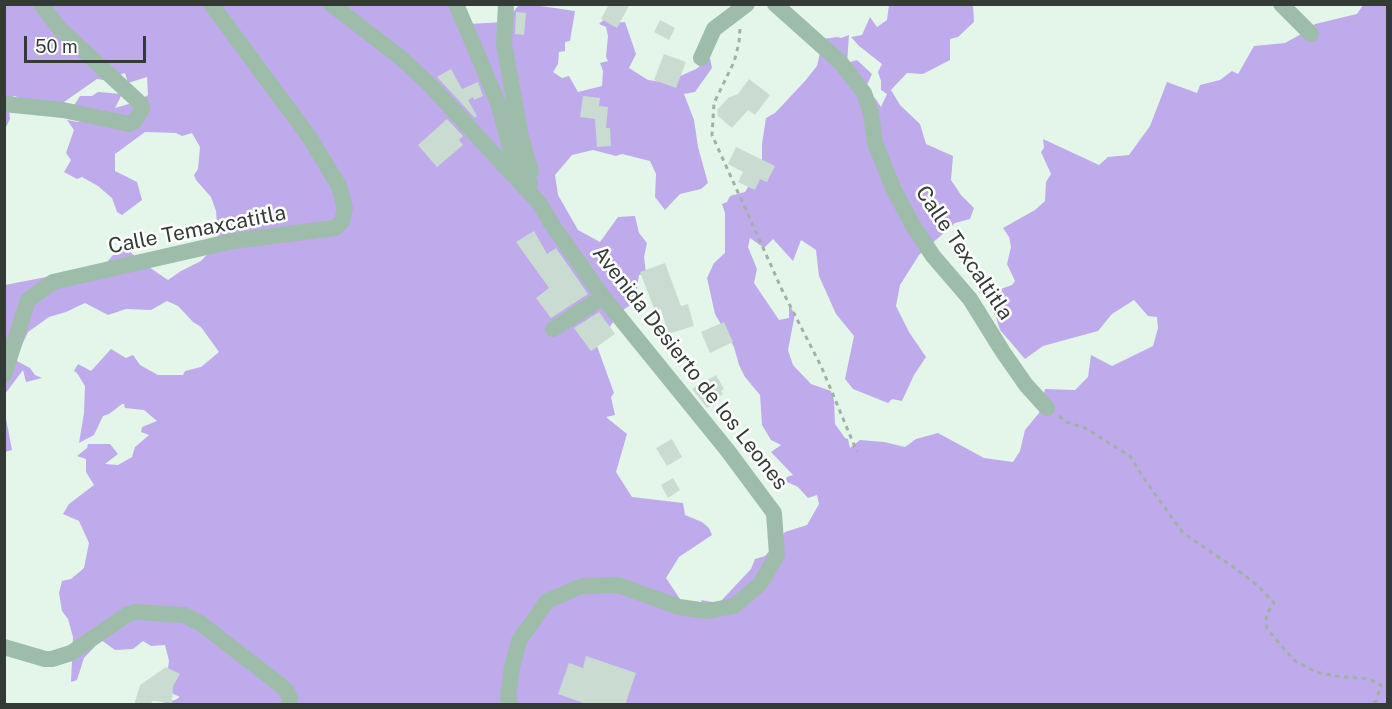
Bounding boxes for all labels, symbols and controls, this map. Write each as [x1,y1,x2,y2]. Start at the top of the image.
scale bar [27,24,148,62]
text: 50 m [35,36,78,57]
street label: Calle Texcaltitla [910,181,1018,325]
street label: Calle Temaxcatitla [106,200,288,260]
street label: Avenida Desierto de los Leones [587,241,793,495]

